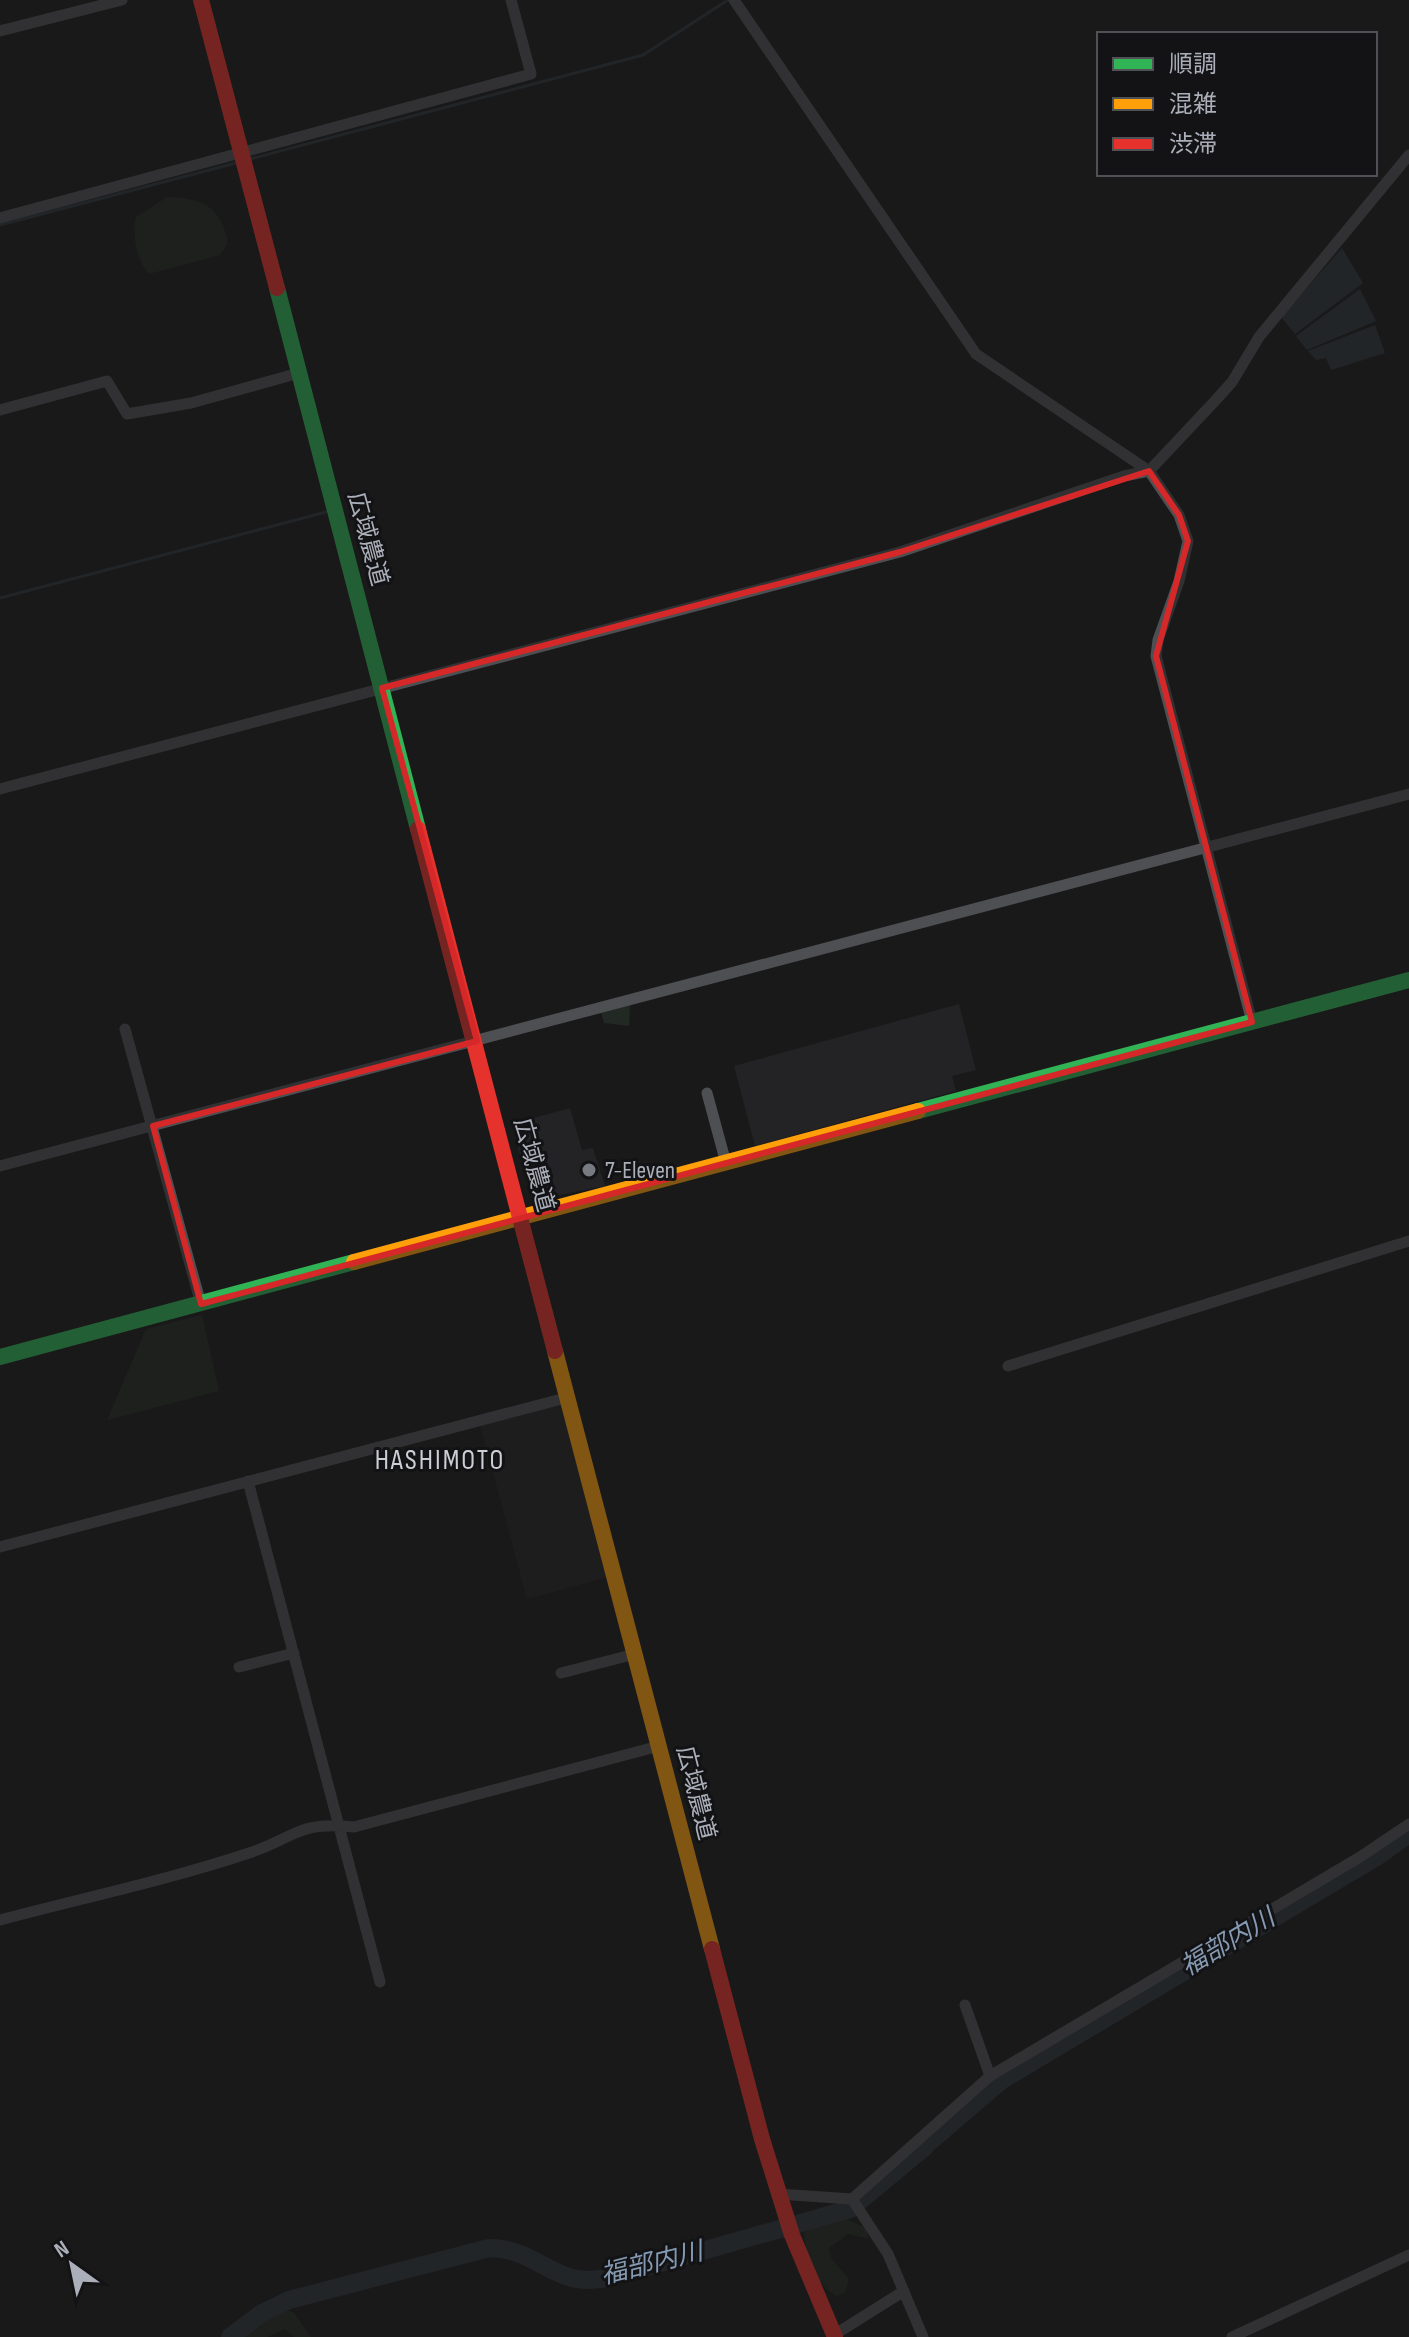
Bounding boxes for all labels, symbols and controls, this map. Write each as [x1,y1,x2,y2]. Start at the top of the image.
legend [1097,32,1377,176]
text: 順調 [1169,50,1217,79]
text: 混雑 [1169,90,1217,119]
text: 渋滞 [1169,130,1217,159]
street label: 広域農道 [342,489,394,589]
street label: 広域農道 [508,1115,560,1215]
place label: 7-Eleven [605,1156,675,1185]
marker: 7-Eleven [580,1161,598,1179]
district label: HASHIMOTO [375,1444,505,1477]
street label: 広域農道 [670,1743,722,1843]
water label: 福部内川 [1175,1901,1283,1983]
north arrow [32,2225,112,2305]
text: N [50,2235,74,2264]
water label: 福部内川 [598,2236,709,2292]

